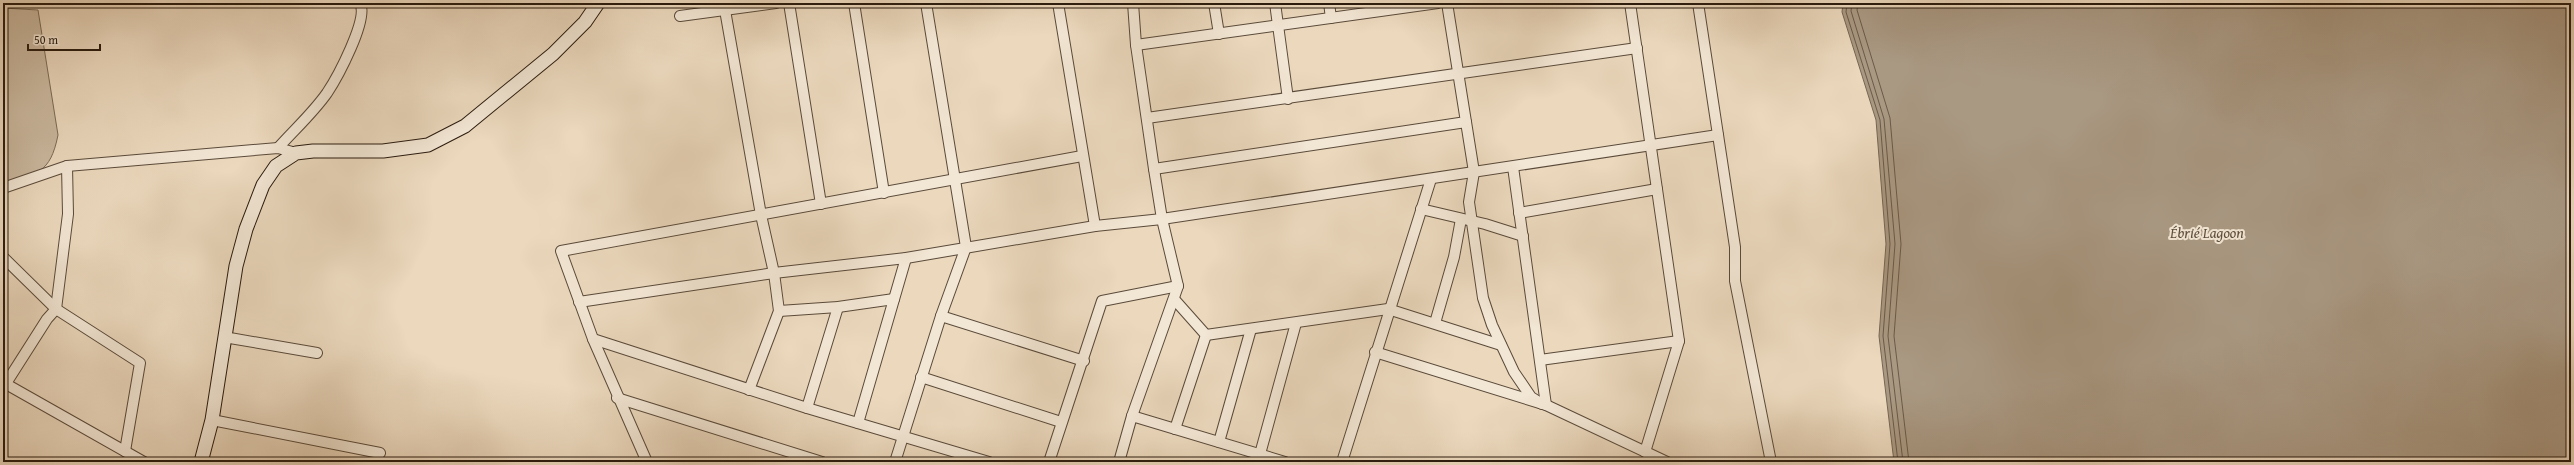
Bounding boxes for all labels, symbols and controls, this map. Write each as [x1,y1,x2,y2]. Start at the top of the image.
scale bar [28,26,100,52]
text: 50 m [34,31,58,48]
water label: Ébrié Lagoon [2169,222,2244,243]

